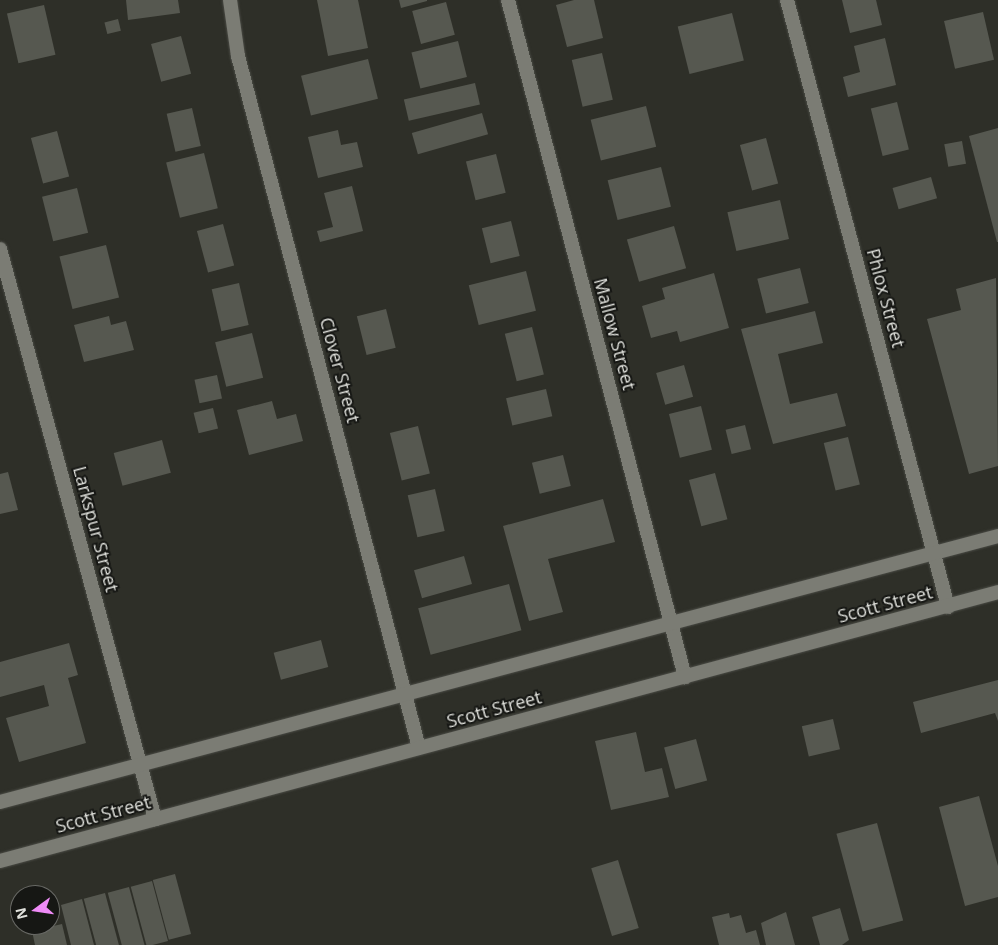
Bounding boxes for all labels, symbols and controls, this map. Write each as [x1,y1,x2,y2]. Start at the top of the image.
street label: Phlox Street [862,246,910,350]
street label: Mallow Street [590,276,640,392]
street label: Clover Street [316,315,364,425]
street label: Larkspur Street [69,464,123,594]
street label: Scott Street [835,581,935,627]
street label: Scott Street [444,686,544,732]
street label: Scott Street [53,791,153,837]
north arrow [10,885,60,935]
text: N [10,906,32,921]

